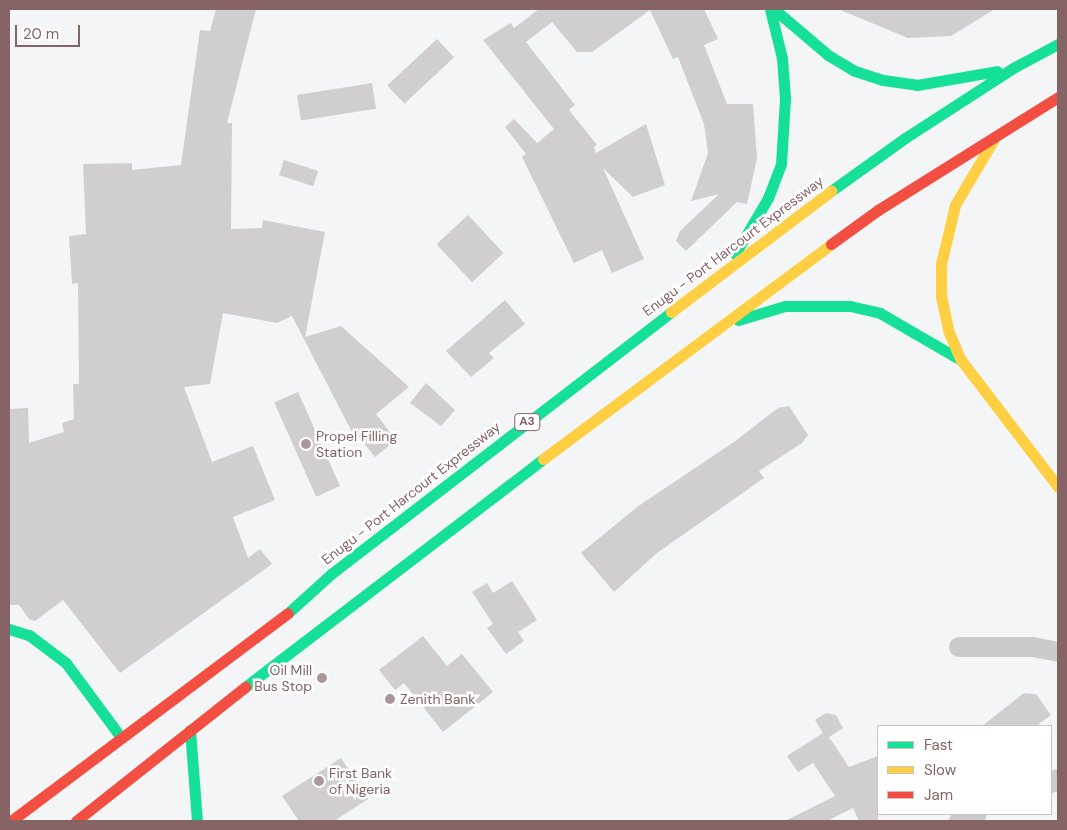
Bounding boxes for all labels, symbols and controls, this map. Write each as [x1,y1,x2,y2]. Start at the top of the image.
scale bar [18,15,82,47]
text: 20 m [23,24,59,44]
street label: Enugu - Port Harcourt Expressway [639,173,827,319]
road number: A3 [513,412,541,432]
street label: Enugu - Port Harcourt Expressway [318,418,504,568]
place label: Propel Filling Station [316,428,397,461]
marker: Propel Filling Station [300,438,312,450]
place label: Oil Mill Bus Stop [254,662,312,694]
marker: Oil Mill Bus Stop [316,672,328,684]
place label: Zenith Bank [400,691,475,707]
marker: Zenith Bank [384,693,396,705]
legend [877,725,1052,815]
text: Fast [924,735,953,755]
text: Slow [924,760,956,780]
place label: First Bank of Nigeria [329,765,392,798]
marker: First Bank of Nigeria [313,775,325,787]
text: Jam [924,785,953,805]

